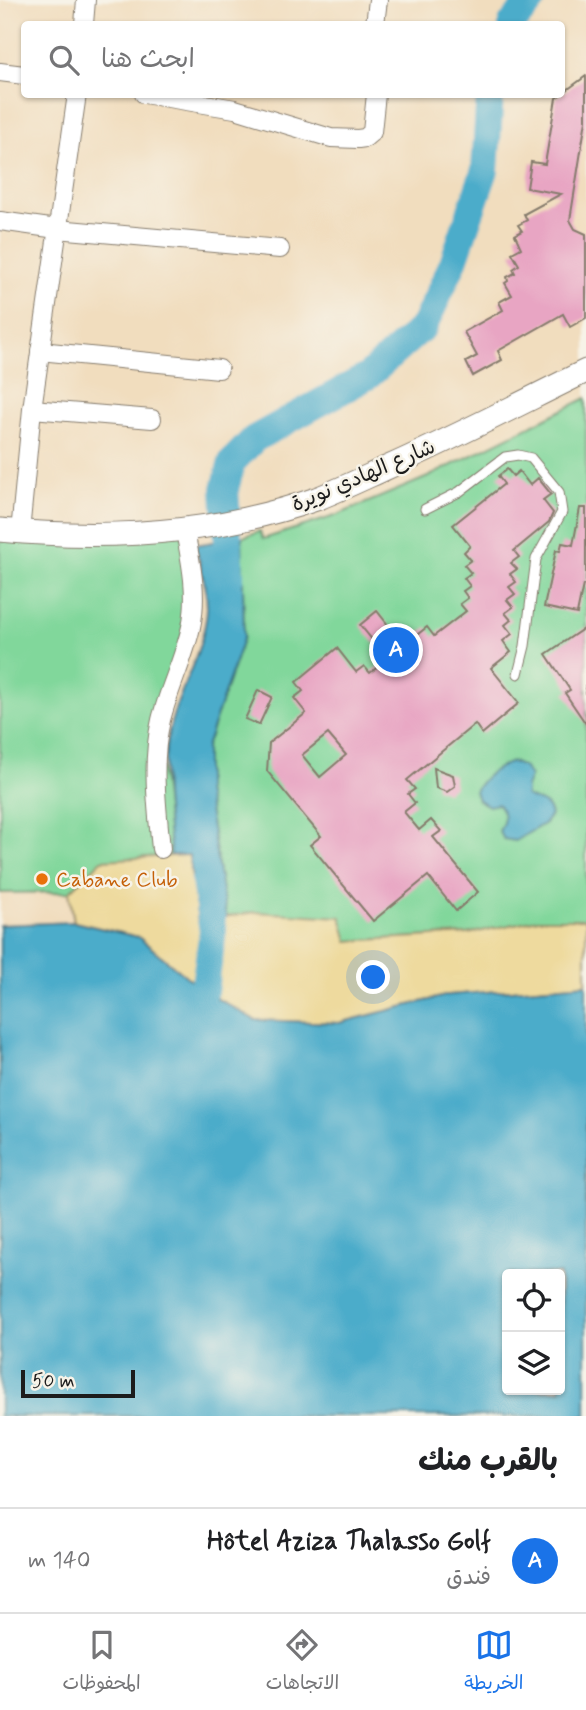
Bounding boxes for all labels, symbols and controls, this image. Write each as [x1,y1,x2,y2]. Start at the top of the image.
search box [21,21,565,98]
icon: search [45,41,83,79]
text: ابحث هنا [101,43,195,77]
street label: شارع الهادي نويرة [287,433,440,519]
pin: A [373,624,419,676]
place label: Cabane Club [56,866,178,894]
marker: Cabane Club [34,871,50,887]
your location [356,960,390,994]
map controls [502,1269,565,1395]
button: locate [502,1269,565,1332]
button: layers [502,1332,565,1395]
scale bar [21,1367,135,1399]
text: 50 m [32,1369,75,1394]
text: بالقرب منك [418,1442,558,1481]
text: Hôtel Aziza Thalasso Golf [207,1525,491,1559]
text: 140 m [28,1546,91,1576]
text: A [527,1546,543,1576]
text: فندق [446,1563,491,1593]
tab: المحفوظات [63,1626,141,1699]
tab: الاتجاهات [266,1626,339,1699]
tab: الخريطة [464,1626,523,1699]

